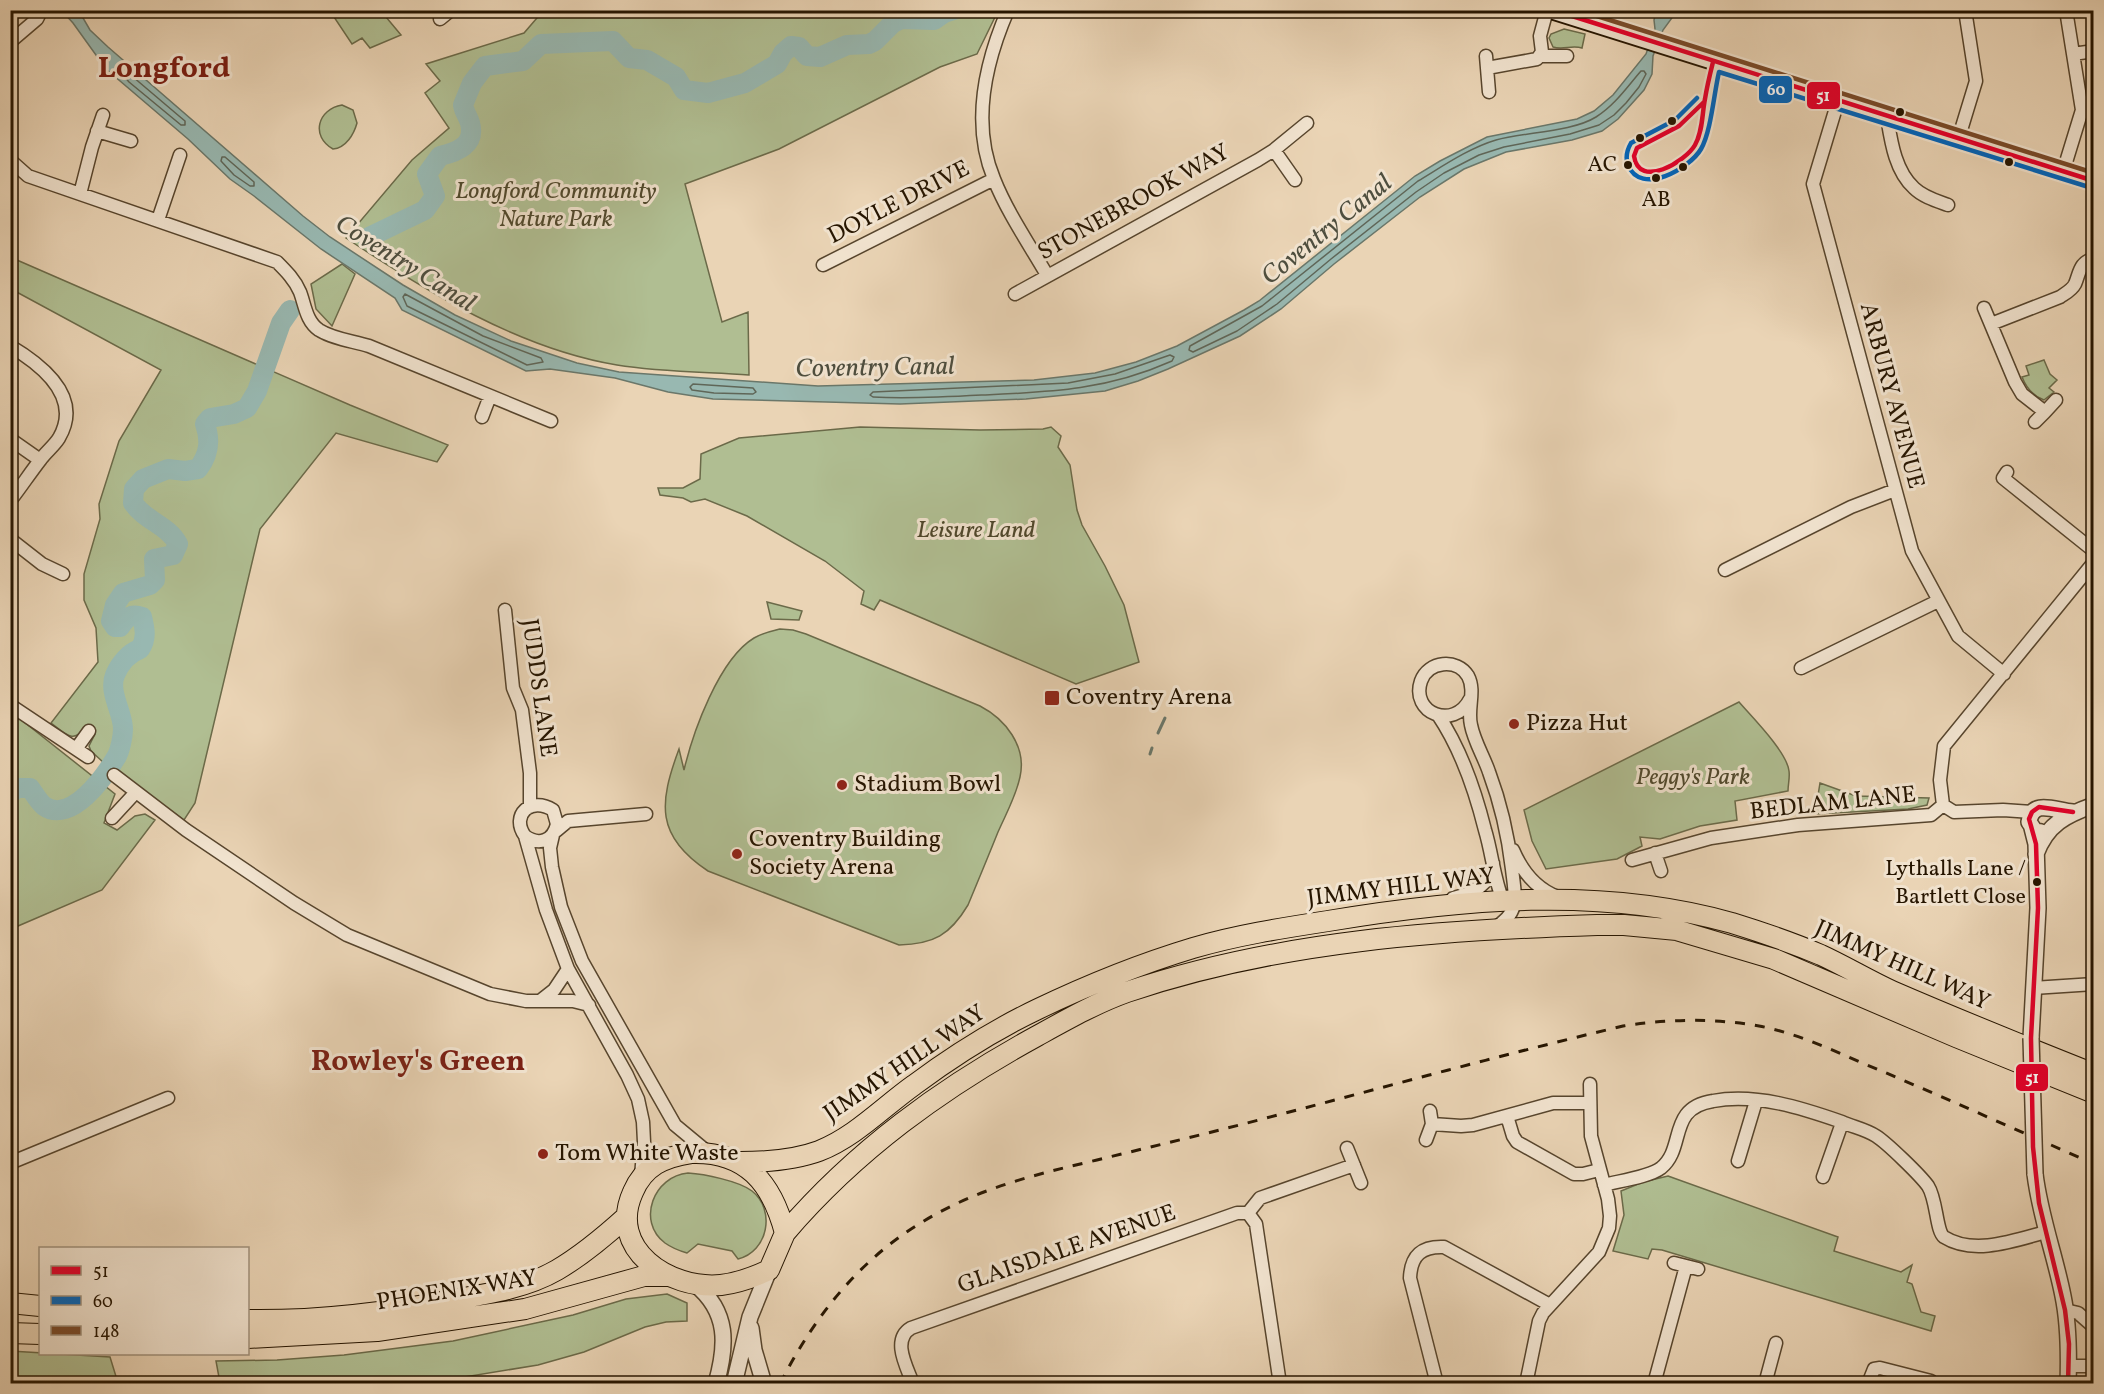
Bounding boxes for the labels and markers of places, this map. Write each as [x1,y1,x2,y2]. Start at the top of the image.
unlabelled marker [1894,106,1906,118]
unlabelled marker [1666,115,1678,127]
unlabelled marker [1634,132,1646,144]
place label: AC [1588,150,1617,181]
unlabelled marker [2003,156,2015,168]
marker: AC [1622,159,1634,171]
unlabelled marker [1677,161,1689,173]
marker: AB [1650,172,1662,184]
place label: AB [1641,185,1671,216]
place label: Coventry Arena [1066,681,1233,715]
marker: Coventry Arena [1043,689,1061,707]
place label: Pizza Hut [1526,707,1628,741]
marker: Pizza Hut [1507,717,1521,731]
place label: Stadium Bowl [854,768,1001,802]
marker: Stadium Bowl [835,778,849,792]
place label: Coventry Building Society Arena [749,823,941,885]
marker: Coventry Building Society Arena [730,847,744,861]
place label: Lythalls Lane / Bartlett Close [1885,854,2026,913]
marker: Lythalls Lane / Bartlett Close [2031,876,2043,888]
place label: Tom White Waste [555,1137,739,1171]
marker: Tom White Waste [536,1147,550,1161]

